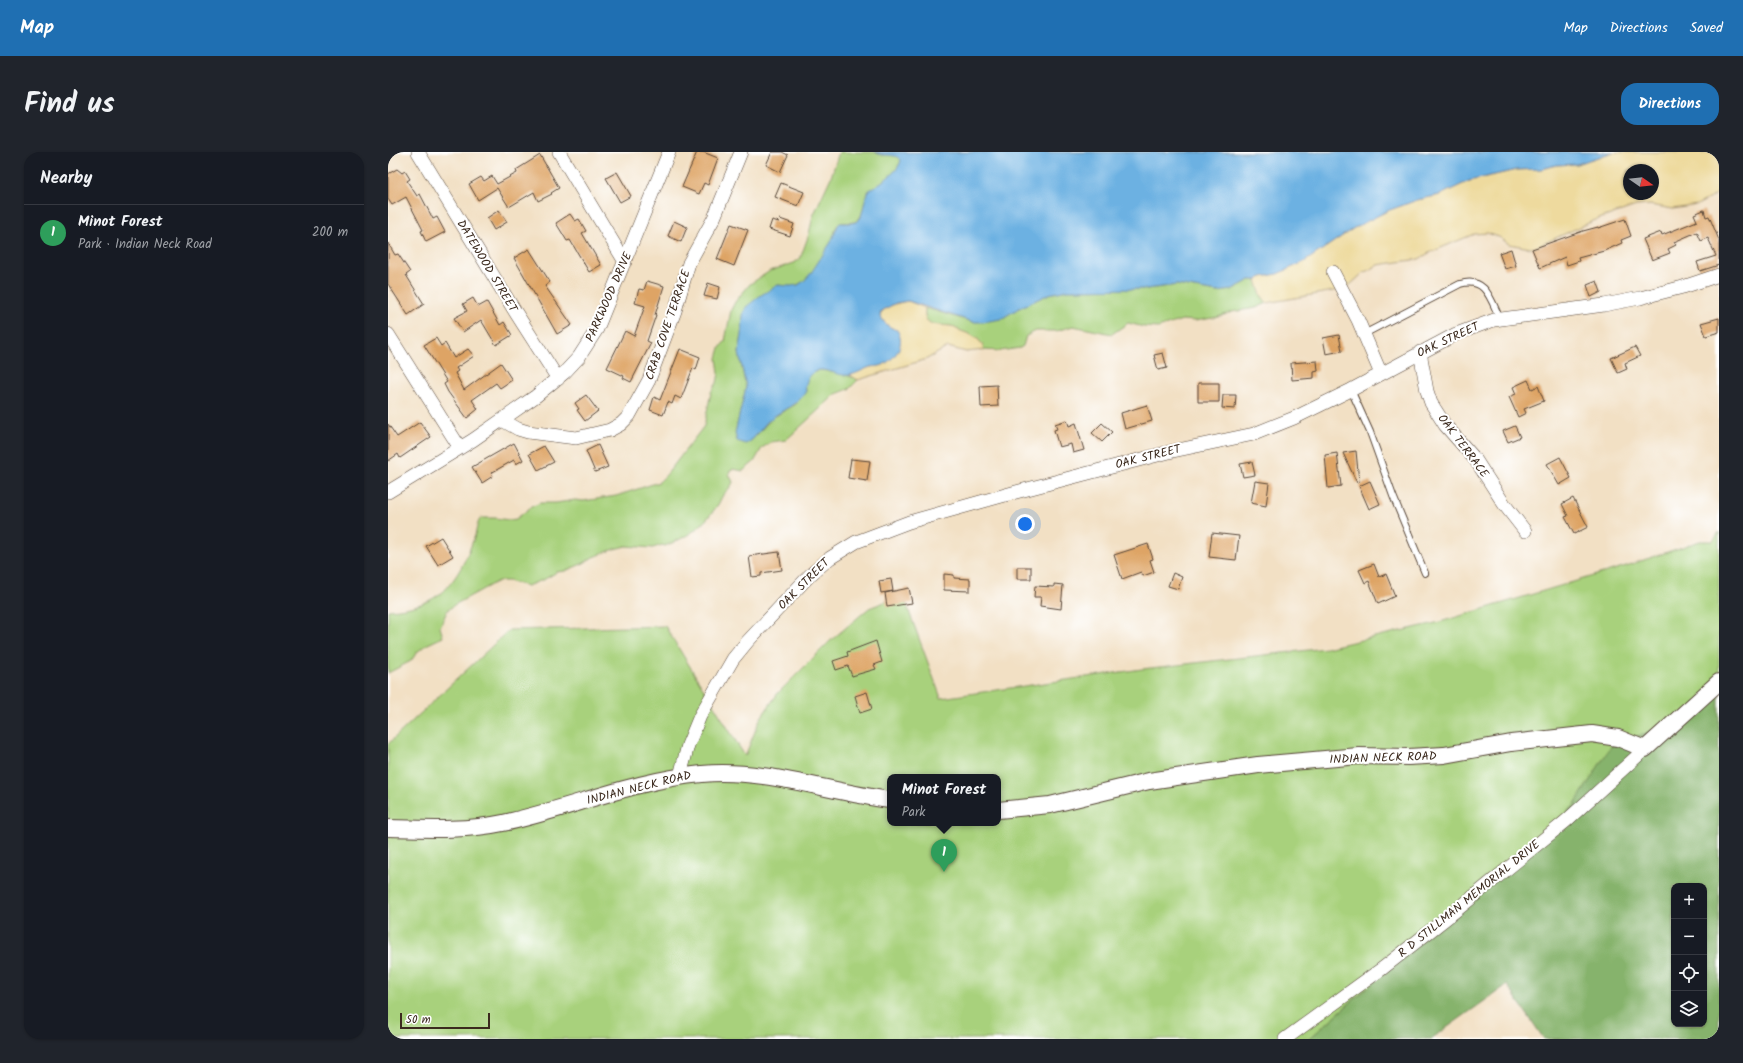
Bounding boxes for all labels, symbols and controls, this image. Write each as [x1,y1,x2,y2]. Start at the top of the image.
text: Map [20,13,54,43]
text: Map [1563,17,1588,39]
text: Directions [1610,17,1668,39]
text: Saved [1690,17,1723,39]
text: Find us [24,82,115,127]
button: Directions [1621,83,1719,125]
north arrow [1623,164,1659,200]
text: Nearby [40,165,92,192]
text: Minot Forest [78,210,162,234]
street label: DATEWOOD STREET [452,216,523,317]
text: 1 [51,222,55,243]
text: 200 m [312,222,348,243]
text: Park · Indian Neck Road [78,234,212,255]
street label: PARKWOOD DRIVE [581,248,638,345]
street label: CRAB COVE TERRACE [640,266,696,383]
street label: OAK STREET [1414,317,1484,363]
street label: OAK TERRACE [1433,410,1494,483]
street label: OAK STREET [1113,439,1184,474]
your location [1015,514,1035,534]
street label: OAK STREET [774,553,835,614]
street label: INDIAN NECK ROAD [1329,747,1437,769]
street label: INDIAN NECK ROAD [585,766,694,810]
popup [887,774,1001,826]
text: Minot Forest [902,778,986,802]
text: Park [902,802,925,823]
street label: R D STILLMAN MEMORIAL DRIVE [1394,835,1545,962]
pin: 1 [931,839,957,872]
map controls [1671,883,1707,1027]
button: + [1671,883,1707,919]
button: − [1671,919,1707,955]
button: locate [1671,955,1707,991]
button: layers [1671,991,1707,1027]
scale bar [400,1011,490,1030]
text: 50 m [406,1011,431,1029]

